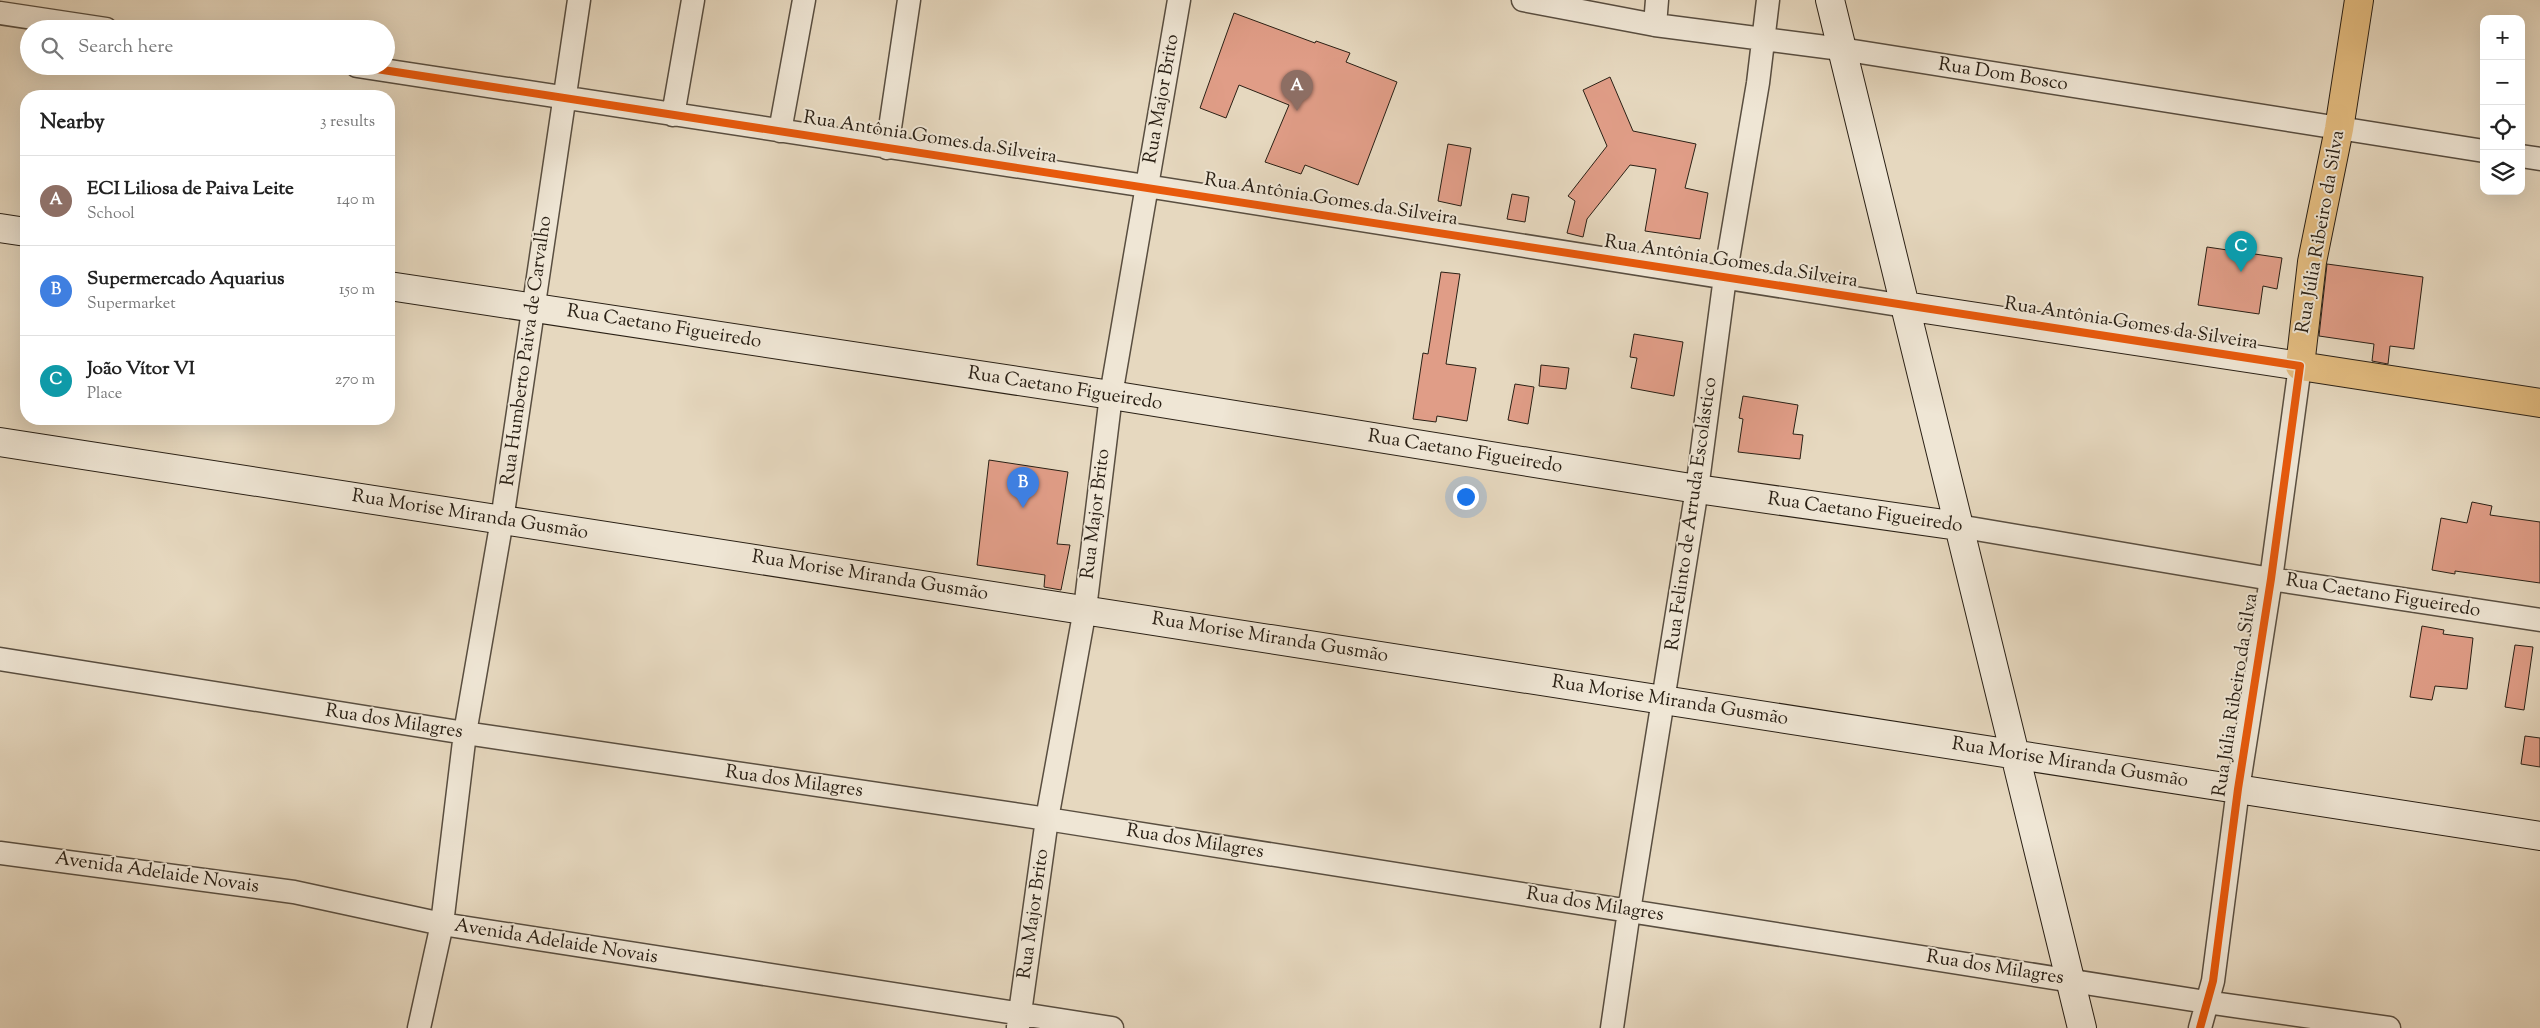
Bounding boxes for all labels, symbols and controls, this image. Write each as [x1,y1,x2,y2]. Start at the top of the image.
map controls [2480,15,2525,195]
button: + [2480,15,2525,60]
search box [20,20,395,75]
street label: Rua Major Brito [1137,32,1187,166]
icon: search [38,34,66,62]
text: Search here [78,34,173,61]
street label: Rua Dom Bosco [1936,51,2070,99]
button: − [2480,60,2525,105]
pin: A [1281,70,1313,111]
street label: Rua Antônia Gomes da Silveira [801,105,1059,171]
button: locate [2480,105,2525,150]
text: Nearby [40,108,105,138]
text: 3 results [320,111,375,134]
street label: Rua Júlia Ribeiro da Silva [2290,128,2352,336]
button: layers [2480,150,2525,195]
street label: Rua Antônia Gomes da Silveira [1202,167,1460,233]
text: ECI Liliosa de Paiva Leite [87,176,294,203]
text: A [50,189,63,212]
text: 140 m [337,189,375,212]
text: School [87,203,135,226]
street label: Rua Humberto Paiva de Carvalho [495,214,559,488]
street label: Rua Antônia Gomes da Silveira [1602,229,1860,295]
pin: C [2225,231,2257,272]
text: Supermercado Aquarius [87,266,285,293]
text: B [51,279,61,302]
text: 150 m [339,279,375,302]
street label: Rua Antônia Gomes da Silveira [2002,291,2260,357]
text: Supermarket [87,293,176,316]
street label: Rua Caetano Figueiredo [565,298,763,356]
text: João Vítor VI [87,356,195,383]
street label: Rua Caetano Figueiredo [966,360,1164,418]
text: C [50,369,62,392]
text: 270 m [335,369,375,392]
street label: Rua Felinto de Arruda Escolástico [1659,376,1725,652]
text: Place [87,383,122,406]
street label: Rua Caetano Figueiredo [1366,423,1564,481]
street label: Rua Major Brito [1075,447,1117,581]
pin: B [1007,467,1039,508]
street label: Rua Morise Miranda Gusmão [350,483,590,547]
your location [1453,484,1479,510]
street label: Rua Caetano Figueiredo [1766,486,1964,540]
street label: Rua Morise Miranda Gusmão [750,544,990,608]
street label: Rua Caetano Figueiredo [2284,567,2482,625]
street label: Rua Júlia Ribeiro da Silva [2207,591,2265,799]
street label: Rua Morise Miranda Gusmão [1150,606,1390,670]
street label: Rua Morise Miranda Gusmão [1550,669,1790,733]
street label: Rua dos Milagres [323,698,465,746]
street label: Rua Morise Miranda Gusmão [1950,731,2190,795]
street label: Rua dos Milagres [723,759,865,805]
street label: Rua dos Milagres [1124,818,1266,866]
street label: Avenida Adelaide Novais [53,845,261,901]
street label: Rua Major Brito [1012,847,1056,981]
street label: Rua dos Milagres [1524,881,1666,929]
street label: Avenida Adelaide Novais [452,913,660,971]
street label: Rua dos Milagres [1924,944,2066,992]

